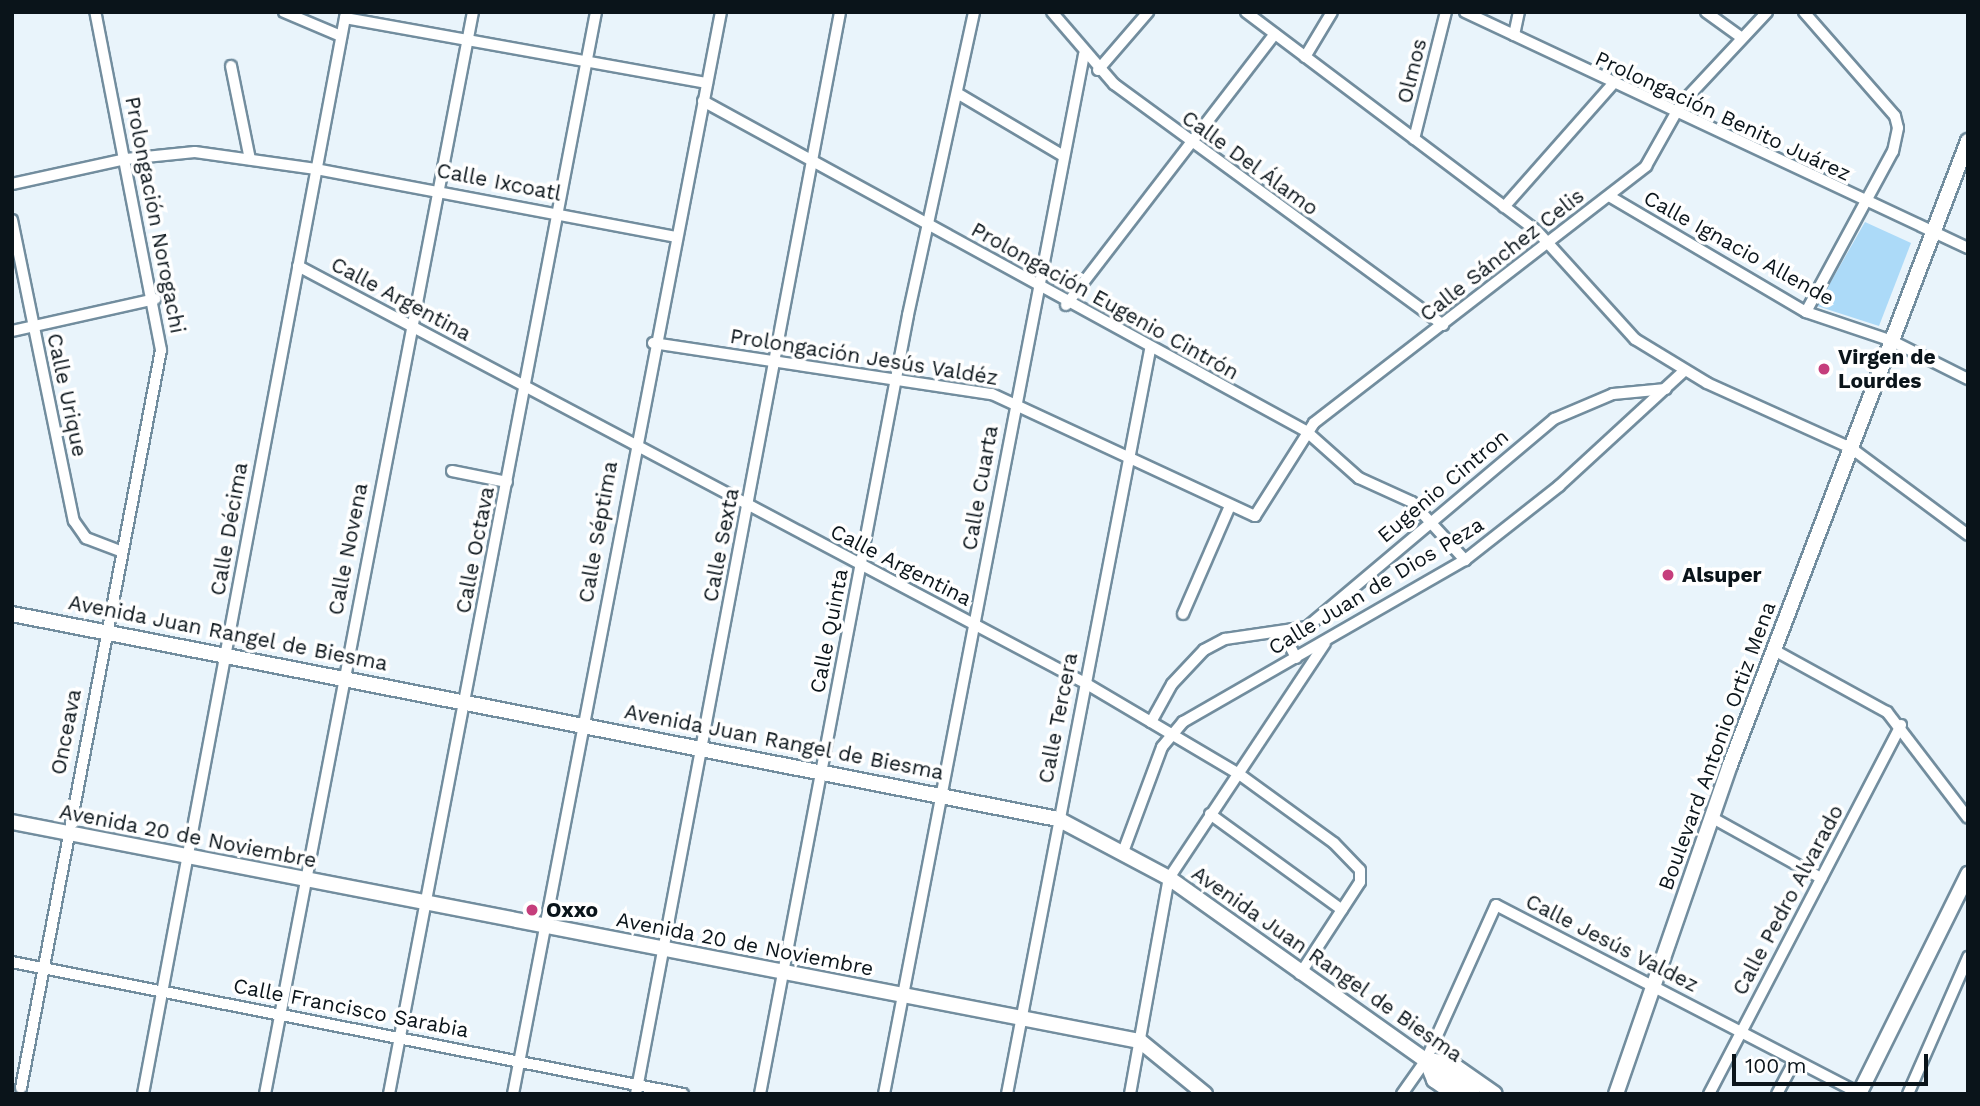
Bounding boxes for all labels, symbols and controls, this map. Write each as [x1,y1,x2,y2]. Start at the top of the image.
street label: Olmos [1392,36,1432,106]
street label: Prolongación Benito Juárez [1591,45,1855,187]
street label: Prolongación Norogachi [120,94,190,336]
street label: Calle Del Álamo [1176,105,1324,221]
street label: Calle Ixcoatl [435,158,563,206]
street label: Calle Sánchez Celis [1415,183,1589,327]
street label: Calle Ignacio Allende [1639,185,1839,311]
street label: Prolongación Eugenio Cintrón [967,217,1243,385]
street label: Calle Argentina [326,251,476,347]
street label: Prolongación Jesús Valdéz [728,323,1000,391]
street label: Calle Urique [42,331,92,459]
place label: Virgen de Lourdes [1838,344,1936,394]
marker: Virgen de Lourdes [1816,361,1832,377]
street label: Calle Cuarta [957,424,1003,552]
street label: Eugenio Cintron [1372,424,1514,548]
street label: Calle Séptima [573,459,623,605]
street label: Calle Décima [205,460,253,598]
street label: Calle Novena [323,481,373,617]
street label: Calle Octava [450,484,500,616]
street label: Calle Sexta [698,486,744,604]
street label: Calle Juan de Dios Peza [1264,512,1488,660]
street label: Calle Argentina [826,518,976,612]
place label: Alsuper [1682,562,1762,588]
street label: Calle Quinta [805,567,853,695]
marker: Alsuper [1660,567,1676,583]
street label: Avenida Juan Rangel de Biesma [65,590,391,676]
street label: Boulevard Antonio Ortiz Mena [1653,598,1781,894]
street label: Calle Tercera [1033,650,1083,786]
street label: Onceava [45,687,87,777]
street label: Avenida Juan Rangel de Biesma [621,699,947,785]
street label: Avenida 20 de Noviembre [57,799,319,873]
street label: Calle Pedro Alvarado [1727,800,1849,1000]
street label: Avenida Juan Rangel de Biesma [1186,860,1468,1068]
street label: Calle Jesús Valdez [1521,888,1703,998]
place label: Oxxo [546,897,598,923]
marker: Oxxo [524,902,540,918]
street label: Avenida 20 de Noviembre [614,907,876,981]
street label: Calle Francisco Sarabia [231,973,471,1043]
scale bar [1735,1040,1931,1084]
text: 100 m [1745,1053,1807,1078]

